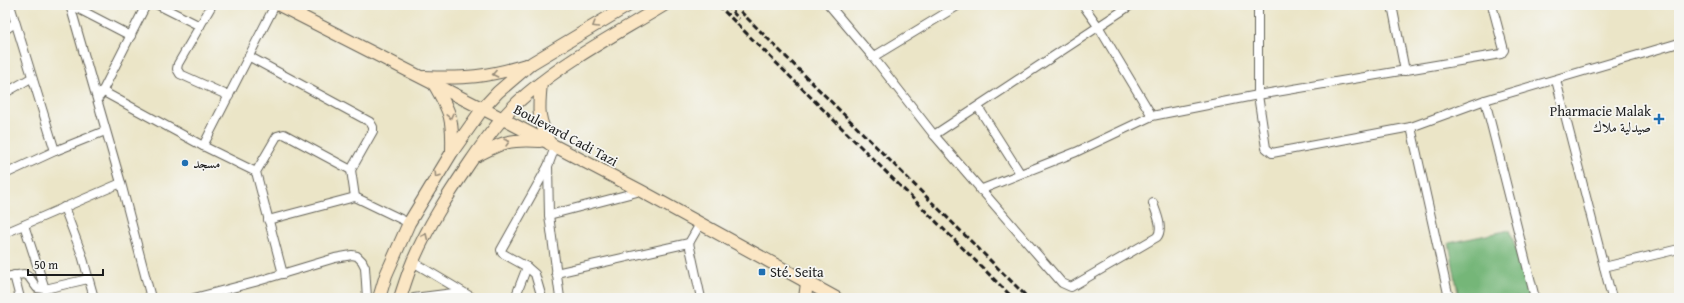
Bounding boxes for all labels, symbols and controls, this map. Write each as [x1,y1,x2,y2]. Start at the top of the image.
one-way arrow [592,20,599,28]
one-way arrow [492,69,498,77]
street label: Boulevard Cadi Tazi [510,99,622,171]
place label: Pharmacie Malak صيدلية ملاك [1550,101,1652,137]
one-way arrow [445,113,454,120]
marker: Pharmacie Malak صيدلية ملاك [1654,114,1664,124]
one-way arrow [503,138,510,147]
place label: مسجد [193,153,220,173]
marker: مسجد [180,158,190,168]
one-way arrow [434,171,442,178]
one-way arrow [420,233,428,240]
scale bar [28,251,103,277]
text: 50 m [34,256,58,273]
place label: Sté. Seita [770,262,824,282]
marker: Sté. Seita [757,267,767,277]

